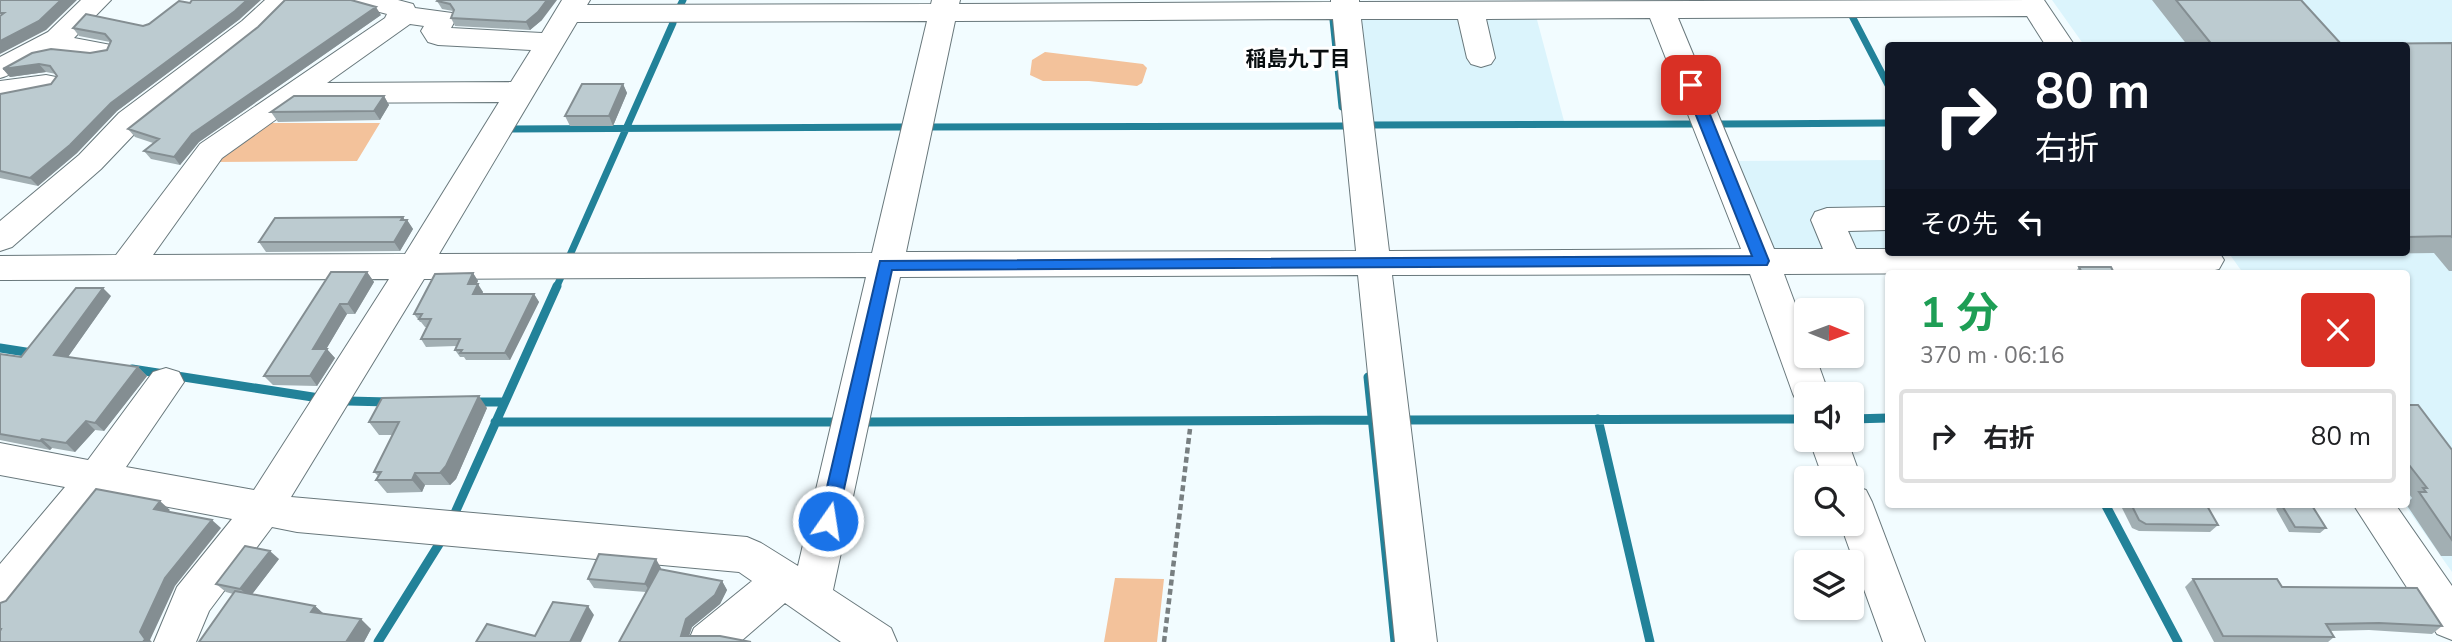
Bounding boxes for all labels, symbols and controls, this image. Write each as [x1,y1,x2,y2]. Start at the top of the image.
district label: 稲島九丁目 [1246,45,1351,73]
pin [1661,55,1721,115]
text: 80 m [2035,58,2150,125]
icon: arrive [1672,66,1710,104]
icon: right [1920,70,2011,161]
text: 右折 [2035,127,2099,170]
icon: left [2012,203,2050,241]
text: その先 [1920,207,1998,242]
text: 1 分 [1920,285,1999,342]
button: close [2301,293,2375,367]
north arrow [1794,298,1864,368]
map controls [1794,298,1864,620]
text: 370 m · 06:16 [1920,340,2065,371]
button: sound [1794,382,1864,452]
icon: right [1924,417,1962,455]
text: 80 m [2311,419,2371,454]
text: 右折 [1983,421,2035,456]
button: search [1794,466,1864,536]
position arrow [791,484,865,558]
button: layers [1794,550,1864,620]

